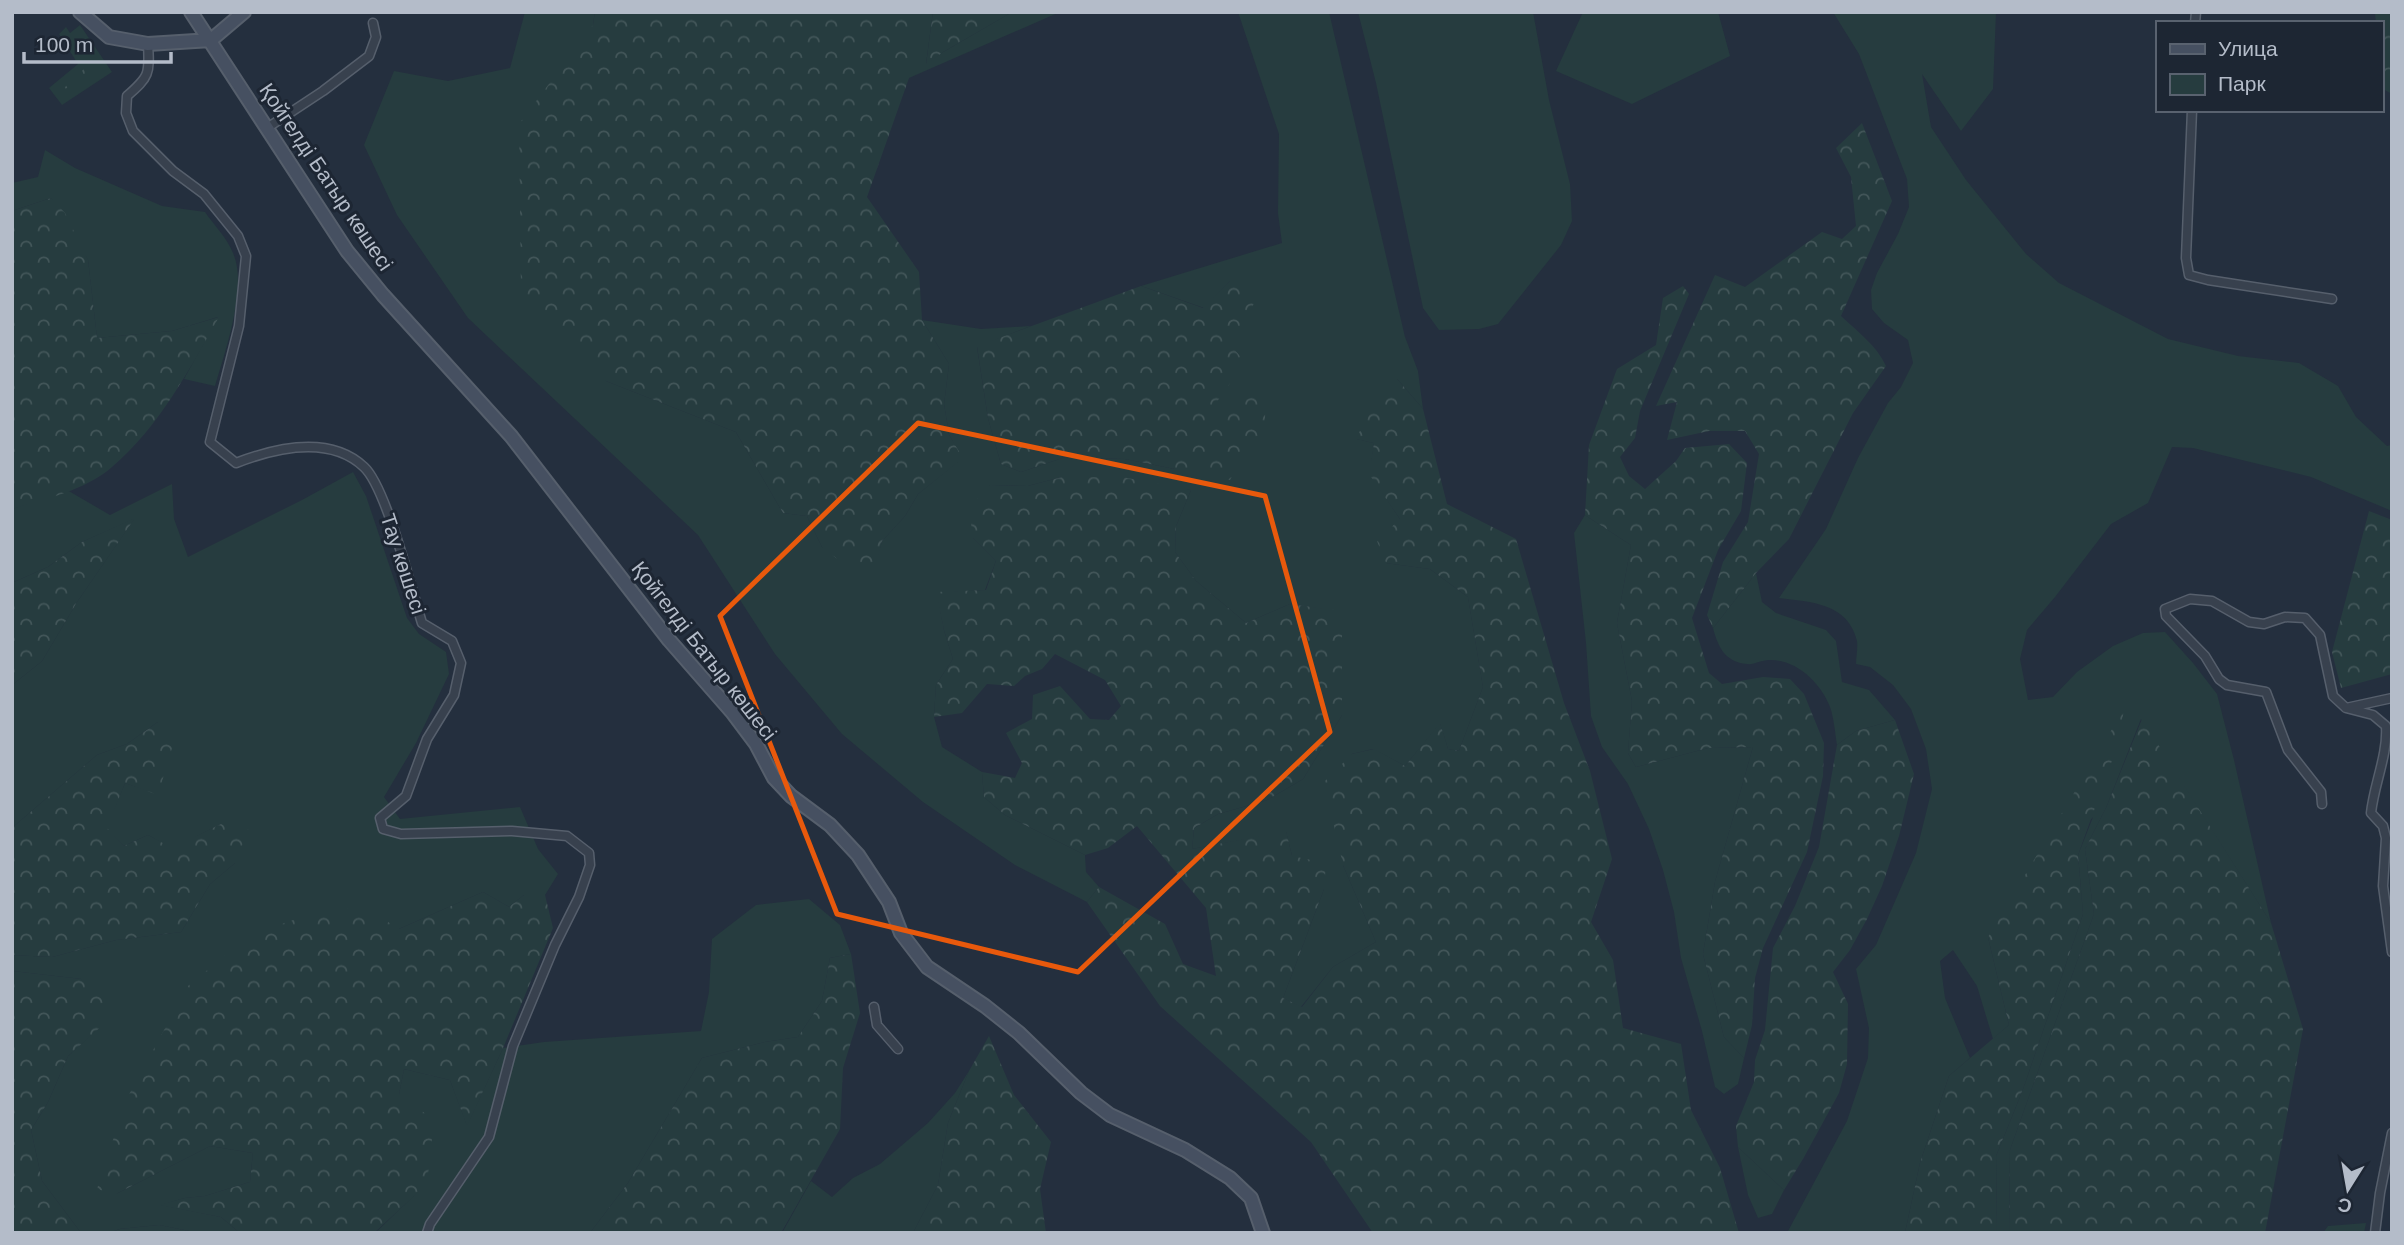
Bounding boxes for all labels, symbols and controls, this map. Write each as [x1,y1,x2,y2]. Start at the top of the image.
scale bar [24,21,172,65]
legend [2156,21,2383,112]
text: 100 m [35,33,93,56]
text: Улица [2218,37,2278,60]
text: Парк [2218,72,2266,95]
street label: Қойгелді Батыр көшесі [255,79,398,275]
street label: Тау көшесі [376,511,431,617]
street label: Қойгелді Батыр көшесі [627,557,781,745]
north arrow [2313,1154,2383,1224]
text: С [2336,1194,2354,1217]

